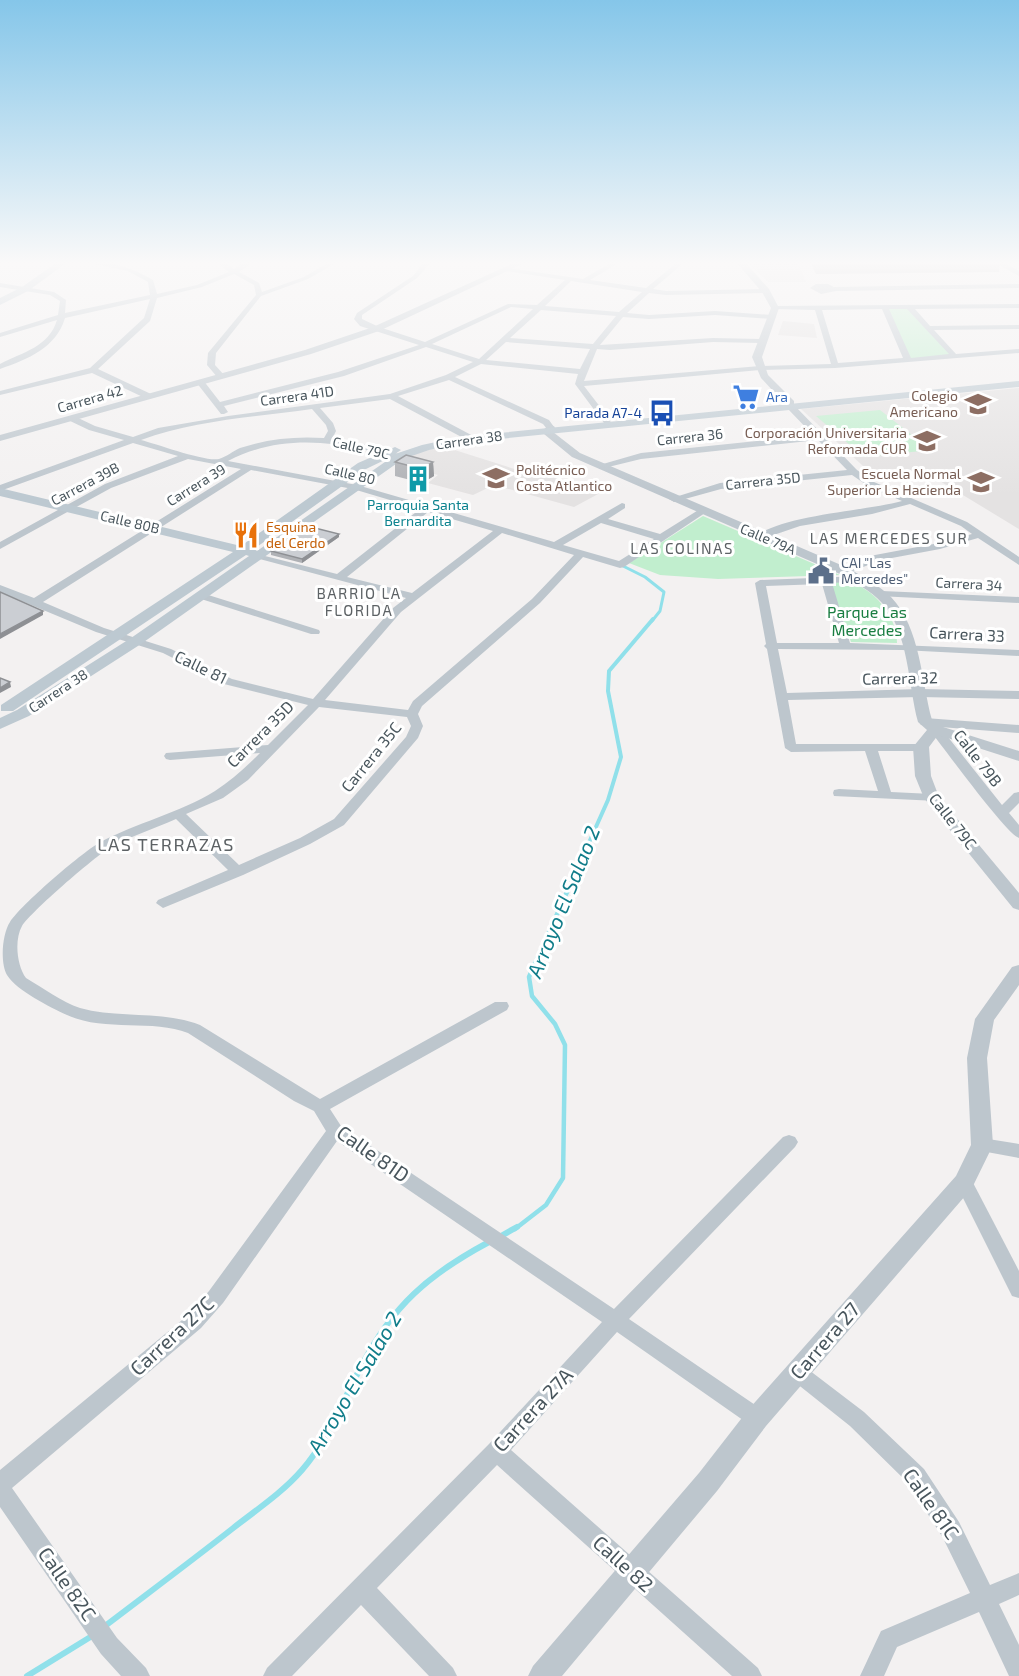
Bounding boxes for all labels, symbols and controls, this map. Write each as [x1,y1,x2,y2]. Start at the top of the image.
street label: Carrera 42 [55,381,125,416]
street label: Carrera 41D [259,382,335,409]
supermarket icon: Ara [731,382,761,412]
place label: Colegio Americano [890,387,958,420]
place label: Ara [766,388,788,405]
school or university icon: Colegio Americano [963,389,993,419]
bus stop icon: Parada A7-4 [647,398,677,428]
place label: Parada A7-4 [564,404,642,421]
place label: Corporación Universitaria Reformada CUR [745,424,907,457]
street label: Carrera 36 [656,425,724,448]
street label: Carrera 38 [435,426,503,453]
school or university icon: Corporación Universitaria Reformada CUR [912,426,942,456]
street label: Calle 79C [331,433,391,462]
street label: Carrera 39B [48,458,122,509]
street label: Calle 80 [323,459,377,488]
street label: Carrera 39 [163,460,228,509]
place label: Politécnico Costa Atlantico [516,461,612,494]
school or university icon: Politécnico Costa Atlantico [481,463,511,493]
building icon: Parroquia Santa Bernardita [403,464,433,494]
place label: Escuela Normal Superior La Hacienda [827,465,962,498]
school or university icon: Escuela Normal Superior La Hacienda [966,467,996,497]
street label: Carrera 35D [725,468,801,493]
place label: Parroquia Santa Bernardita [367,496,469,529]
street label: Calle 80B [99,506,161,537]
place label: Esquina del Cerdo [266,518,325,551]
street label: Calle 79A [738,519,799,558]
restaurant icon: Esquina del Cerdo [231,520,261,550]
district label: LAS MERCEDES SUR [810,529,968,547]
district label: LAS COLINAS [630,539,734,557]
place label: CAI "Las Mercedes" [841,554,908,587]
public building icon: CAI "Las Mercedes" [806,556,836,586]
street label: Carrera 34 [935,573,1003,594]
district label: BARRIO LA FLORIDA [316,584,402,619]
park label: Parque Las Mercedes [827,602,907,639]
street label: Carrera 33 [929,622,1005,645]
street label: Calle 81 [172,646,230,687]
street label: Carrera 38 [25,665,90,716]
street label: Carrera 32 [862,667,938,688]
street label: Carrera 35D [223,697,297,771]
street label: Carrera 35C [337,718,405,795]
street label: Calle 79B [950,726,1006,790]
street label: Calle 79C [926,789,981,853]
water label: Arroyo El Salao 2 [520,822,605,982]
district label: LAS TERRAZAS [97,833,235,855]
street label: Calle 81D [333,1120,414,1187]
street label: Carrera 27C [125,1291,218,1380]
street label: Carrera 27 [784,1297,864,1384]
water label: Arroyo El Salao 2 [301,1307,407,1459]
street label: Carrera 27A [487,1362,577,1456]
street label: Calle 81C [899,1463,965,1543]
street label: Calle 82 [589,1530,659,1597]
street label: Calle 82C [34,1542,102,1625]

